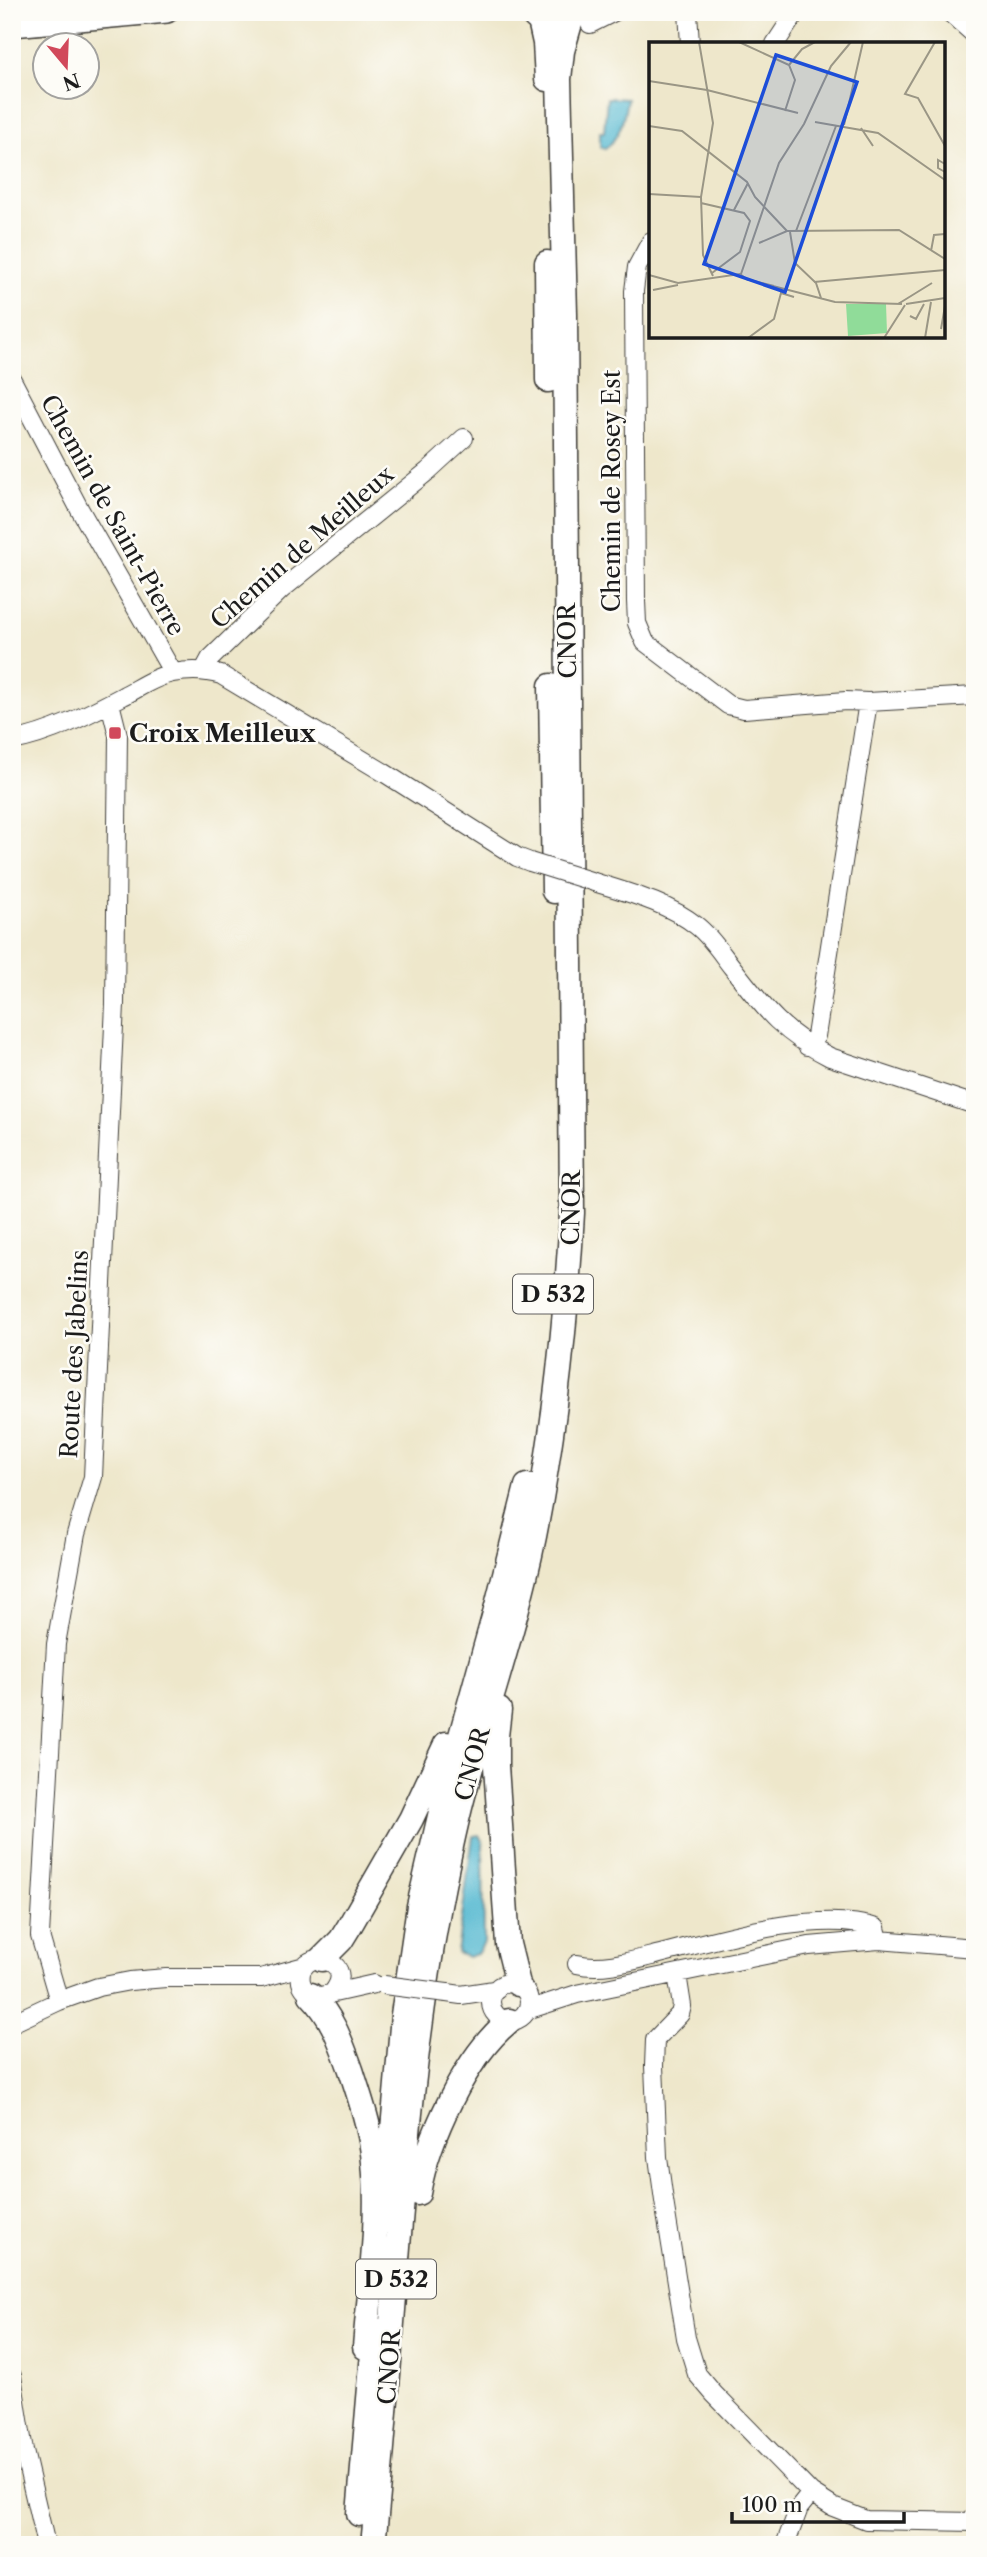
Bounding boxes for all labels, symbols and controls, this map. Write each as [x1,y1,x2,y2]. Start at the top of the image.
north arrow [32,32,102,102]
inset map [649,42,945,338]
text: N [60,68,83,95]
street label: Chemin de Rosey Est [597,369,626,612]
street label: Chemin de Saint-Pierre [35,389,191,641]
street label: Chemin de Meilleux [204,459,400,635]
street label: CNOR [552,602,582,679]
place label: Croix Meilleux [129,719,316,748]
marker: Croix Meilleux [107,725,123,741]
street label: CNOR [556,1169,586,1246]
street label: Route des Jabelins [54,1249,94,1459]
road number: D 532 [513,1274,593,1314]
street label: CNOR [448,1722,496,1804]
road number: D 532 [356,2260,436,2298]
street label: CNOR [372,2327,406,2406]
scale bar [732,2480,903,2524]
text: 100 m [742,2492,803,2517]

